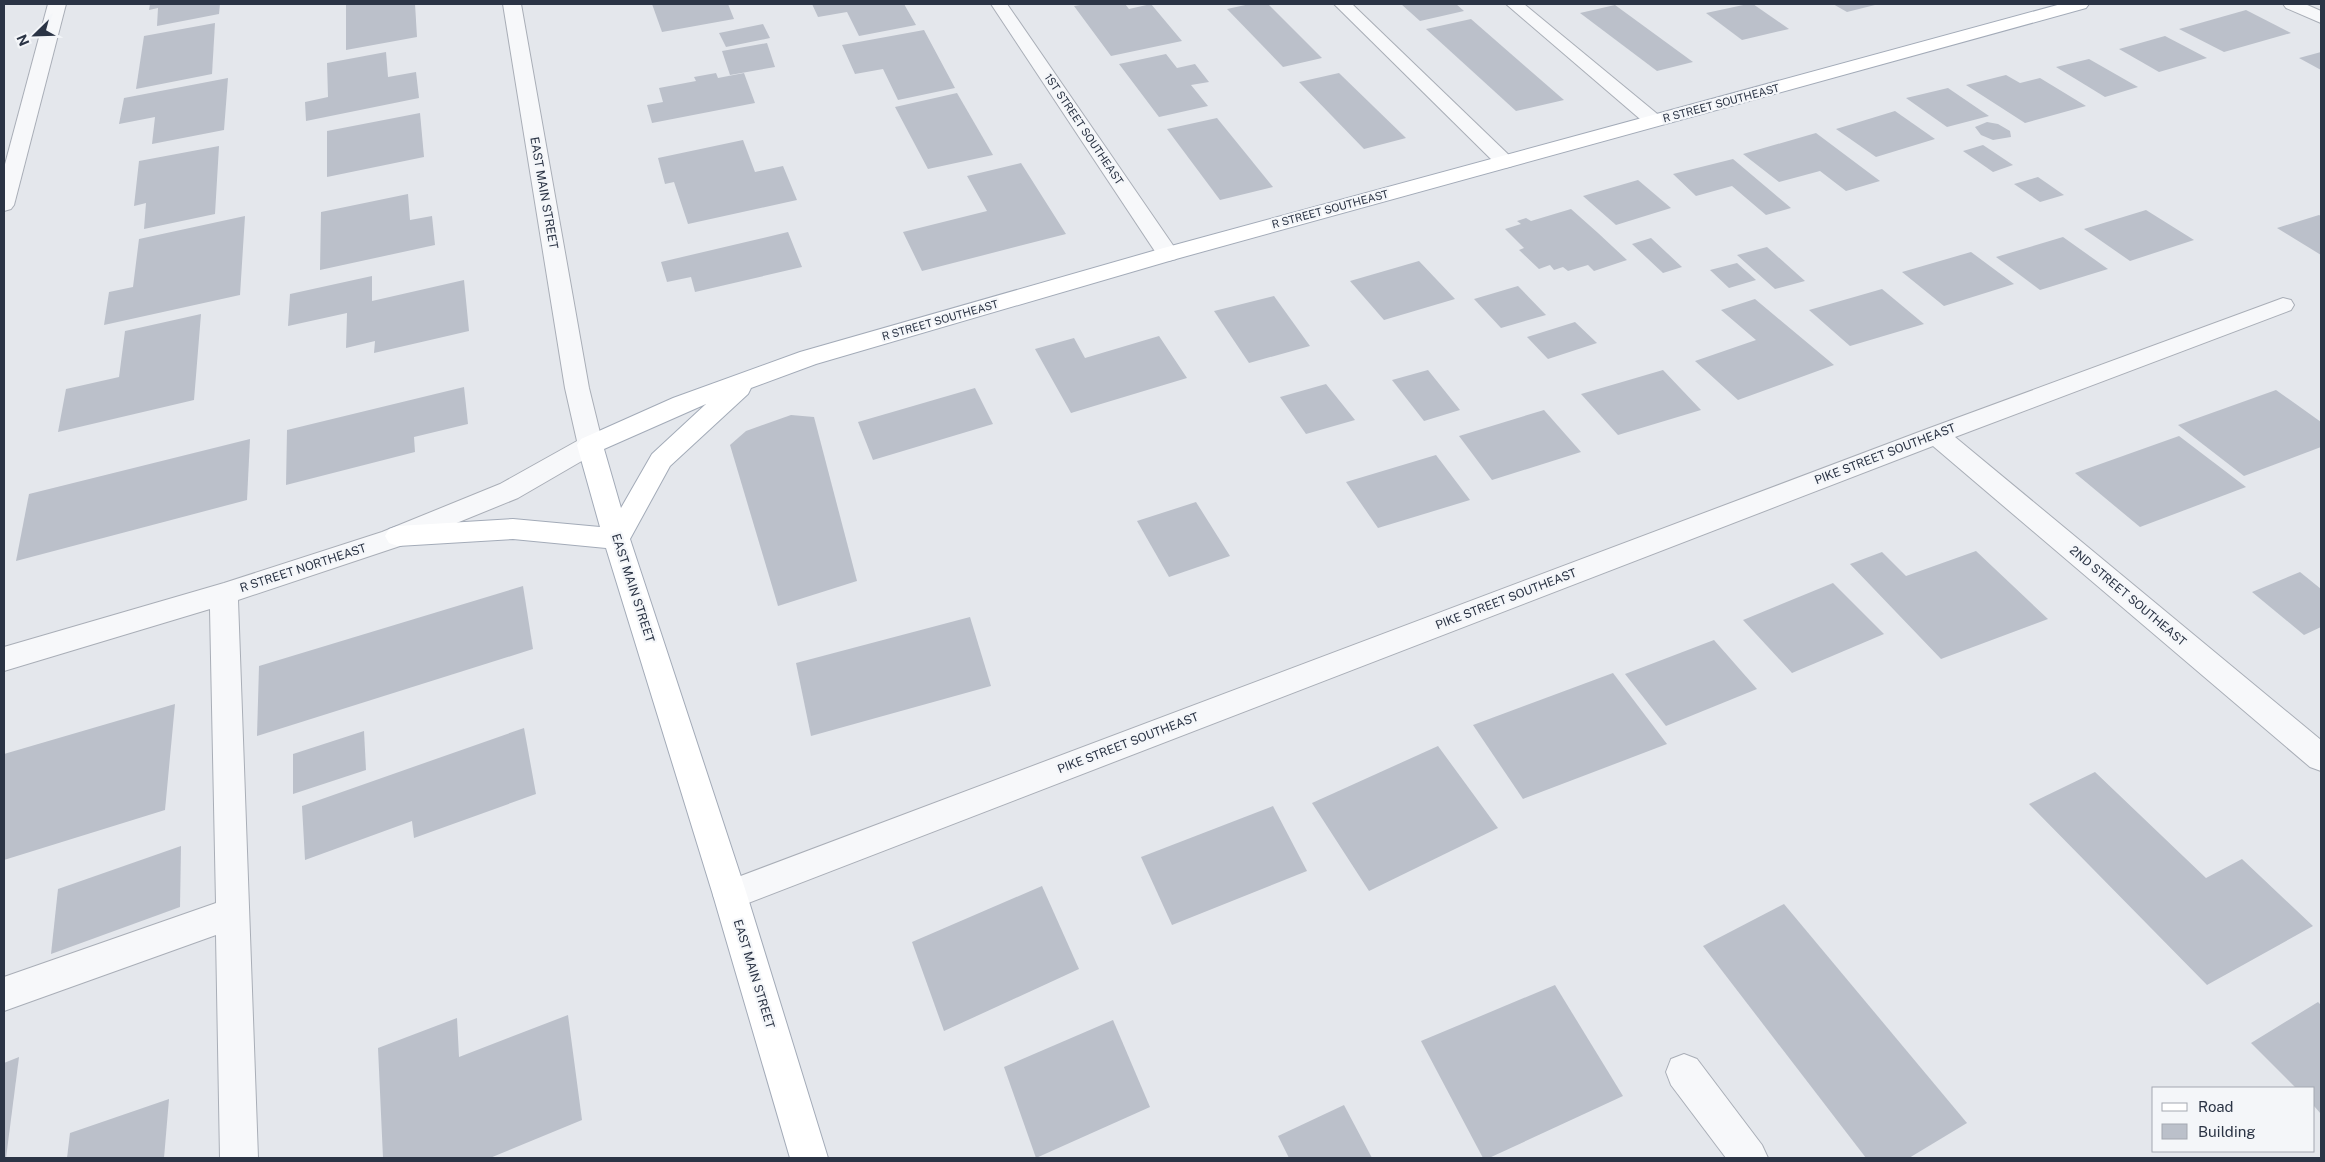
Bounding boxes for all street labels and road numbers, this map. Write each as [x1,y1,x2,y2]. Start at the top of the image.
street label: 1ST STREET SOUTHEAST [1042,71,1126,187]
street label: R STREET SOUTHEAST [1661,82,1781,124]
street label: EAST MAIN STREET [527,136,561,250]
street label: R STREET SOUTHEAST [1270,188,1390,230]
street label: R STREET SOUTHEAST [881,298,1000,342]
street label: PIKE STREET SOUTHEAST [1813,421,1957,487]
street label: EAST MAIN STREET [609,532,657,644]
street label: R STREET NORTHEAST [238,541,368,595]
street label: 2ND STREET SOUTHEAST [2067,543,2189,649]
street label: PIKE STREET SOUTHEAST [1434,566,1578,632]
street label: PIKE STREET SOUTHEAST [1056,710,1200,776]
street label: EAST MAIN STREET [731,918,777,1030]

